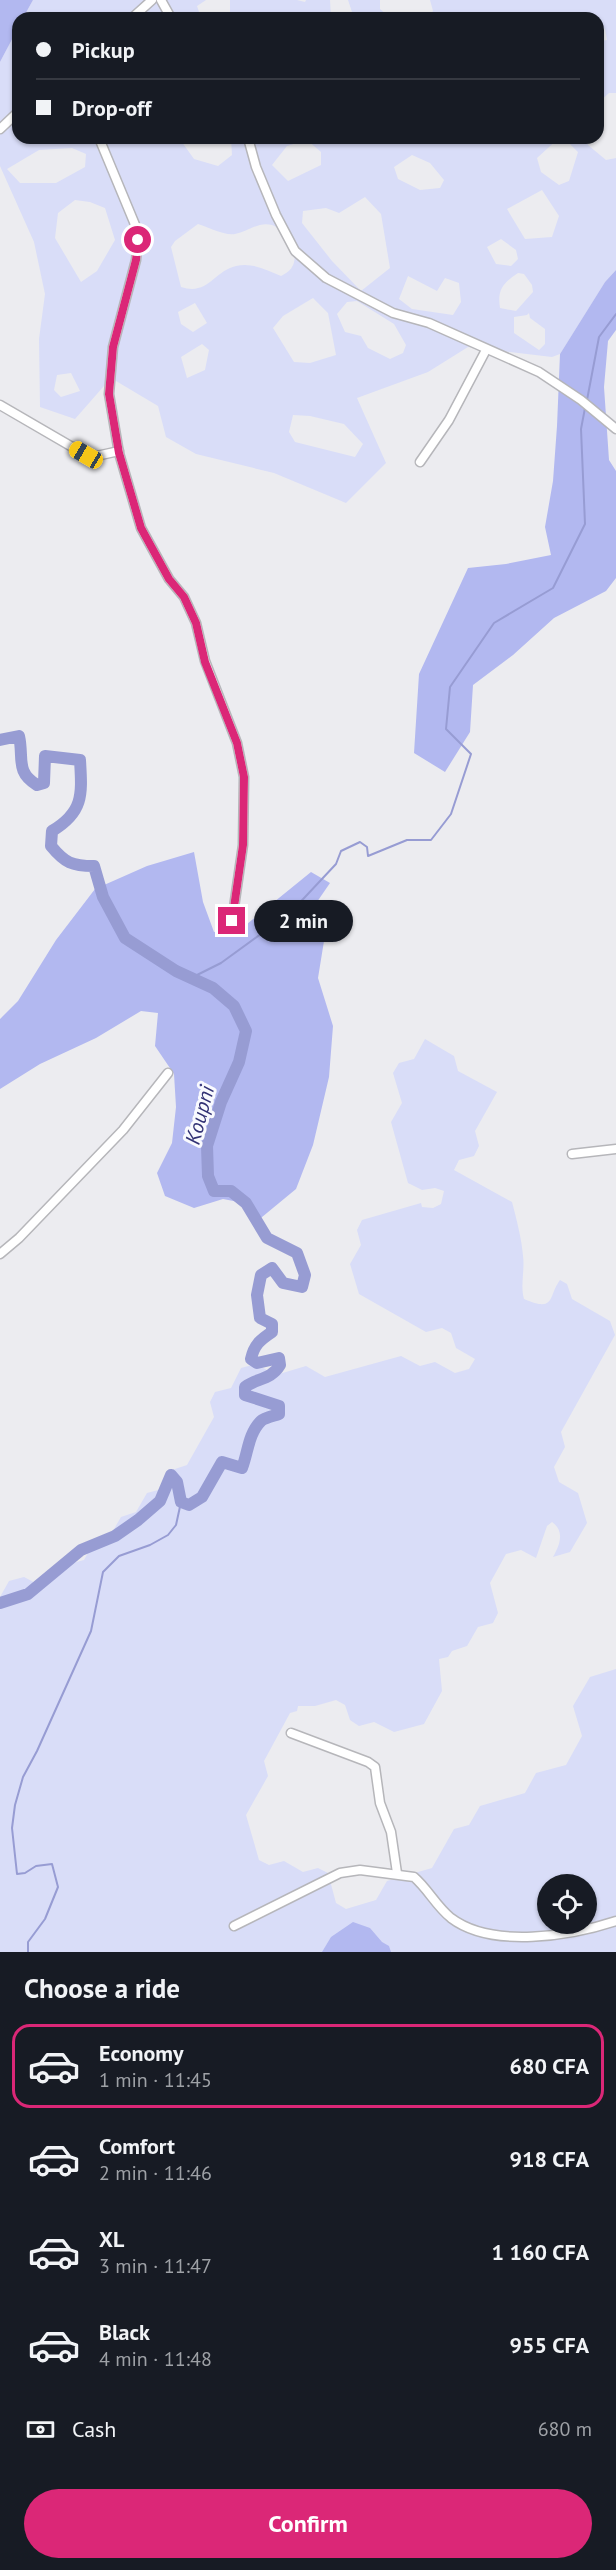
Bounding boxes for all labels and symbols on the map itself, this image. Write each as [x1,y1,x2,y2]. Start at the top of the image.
route start [124,226,151,253]
car [66,438,106,472]
callout: 2 min [253,900,352,942]
route end [218,907,245,934]
water label: Koupni [179,1082,220,1147]

